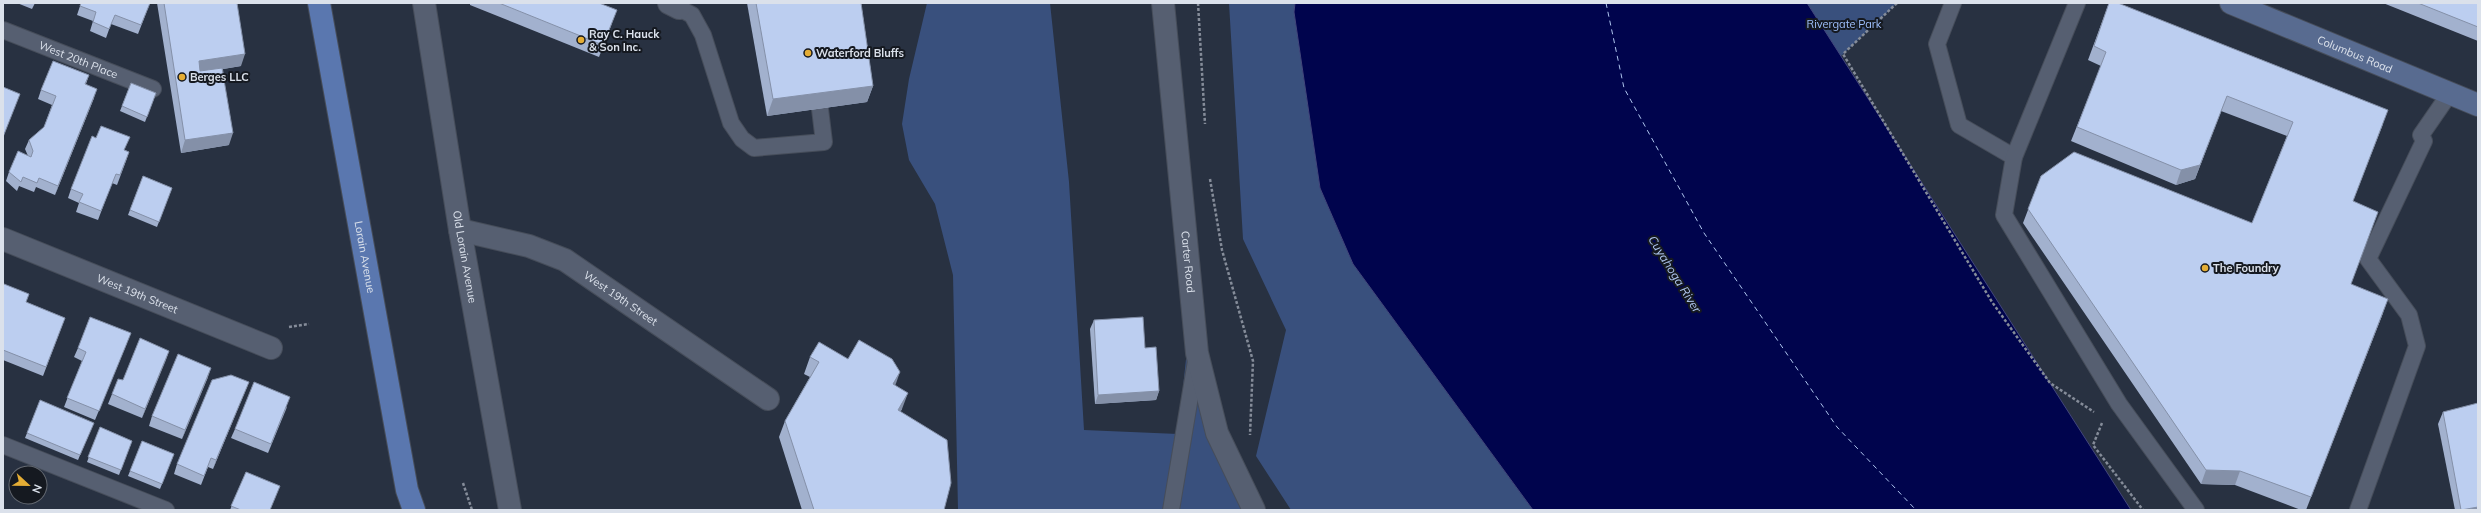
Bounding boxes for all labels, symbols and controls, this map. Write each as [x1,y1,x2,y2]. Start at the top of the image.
park label: Rivergate Park [1807,17,1882,31]
place label: Ray C. Hauck & Son Inc. [589,27,660,54]
street label: Columbus Road [2315,32,2395,76]
marker: Ray C. Hauck & Son Inc. [576,35,586,45]
street label: West 20th Place [37,38,120,82]
place label: Waterford Bluffs [816,46,905,60]
marker: Waterford Bluffs [803,48,813,58]
place label: Berges LLC [190,70,249,84]
marker: Berges LLC [177,72,187,82]
street label: Old Lorain Avenue [450,209,480,304]
street label: Lorain Avenue [351,220,378,294]
street label: Carter Road [1178,230,1198,293]
water label: Cuyahoga River [1645,233,1705,316]
place label: The Foundry [2213,261,2279,275]
marker: The Foundry [2200,263,2210,273]
street label: West 19th Street [581,268,661,328]
street label: West 19th Street [95,271,180,316]
north arrow [8,465,48,505]
text: N [29,482,45,495]

